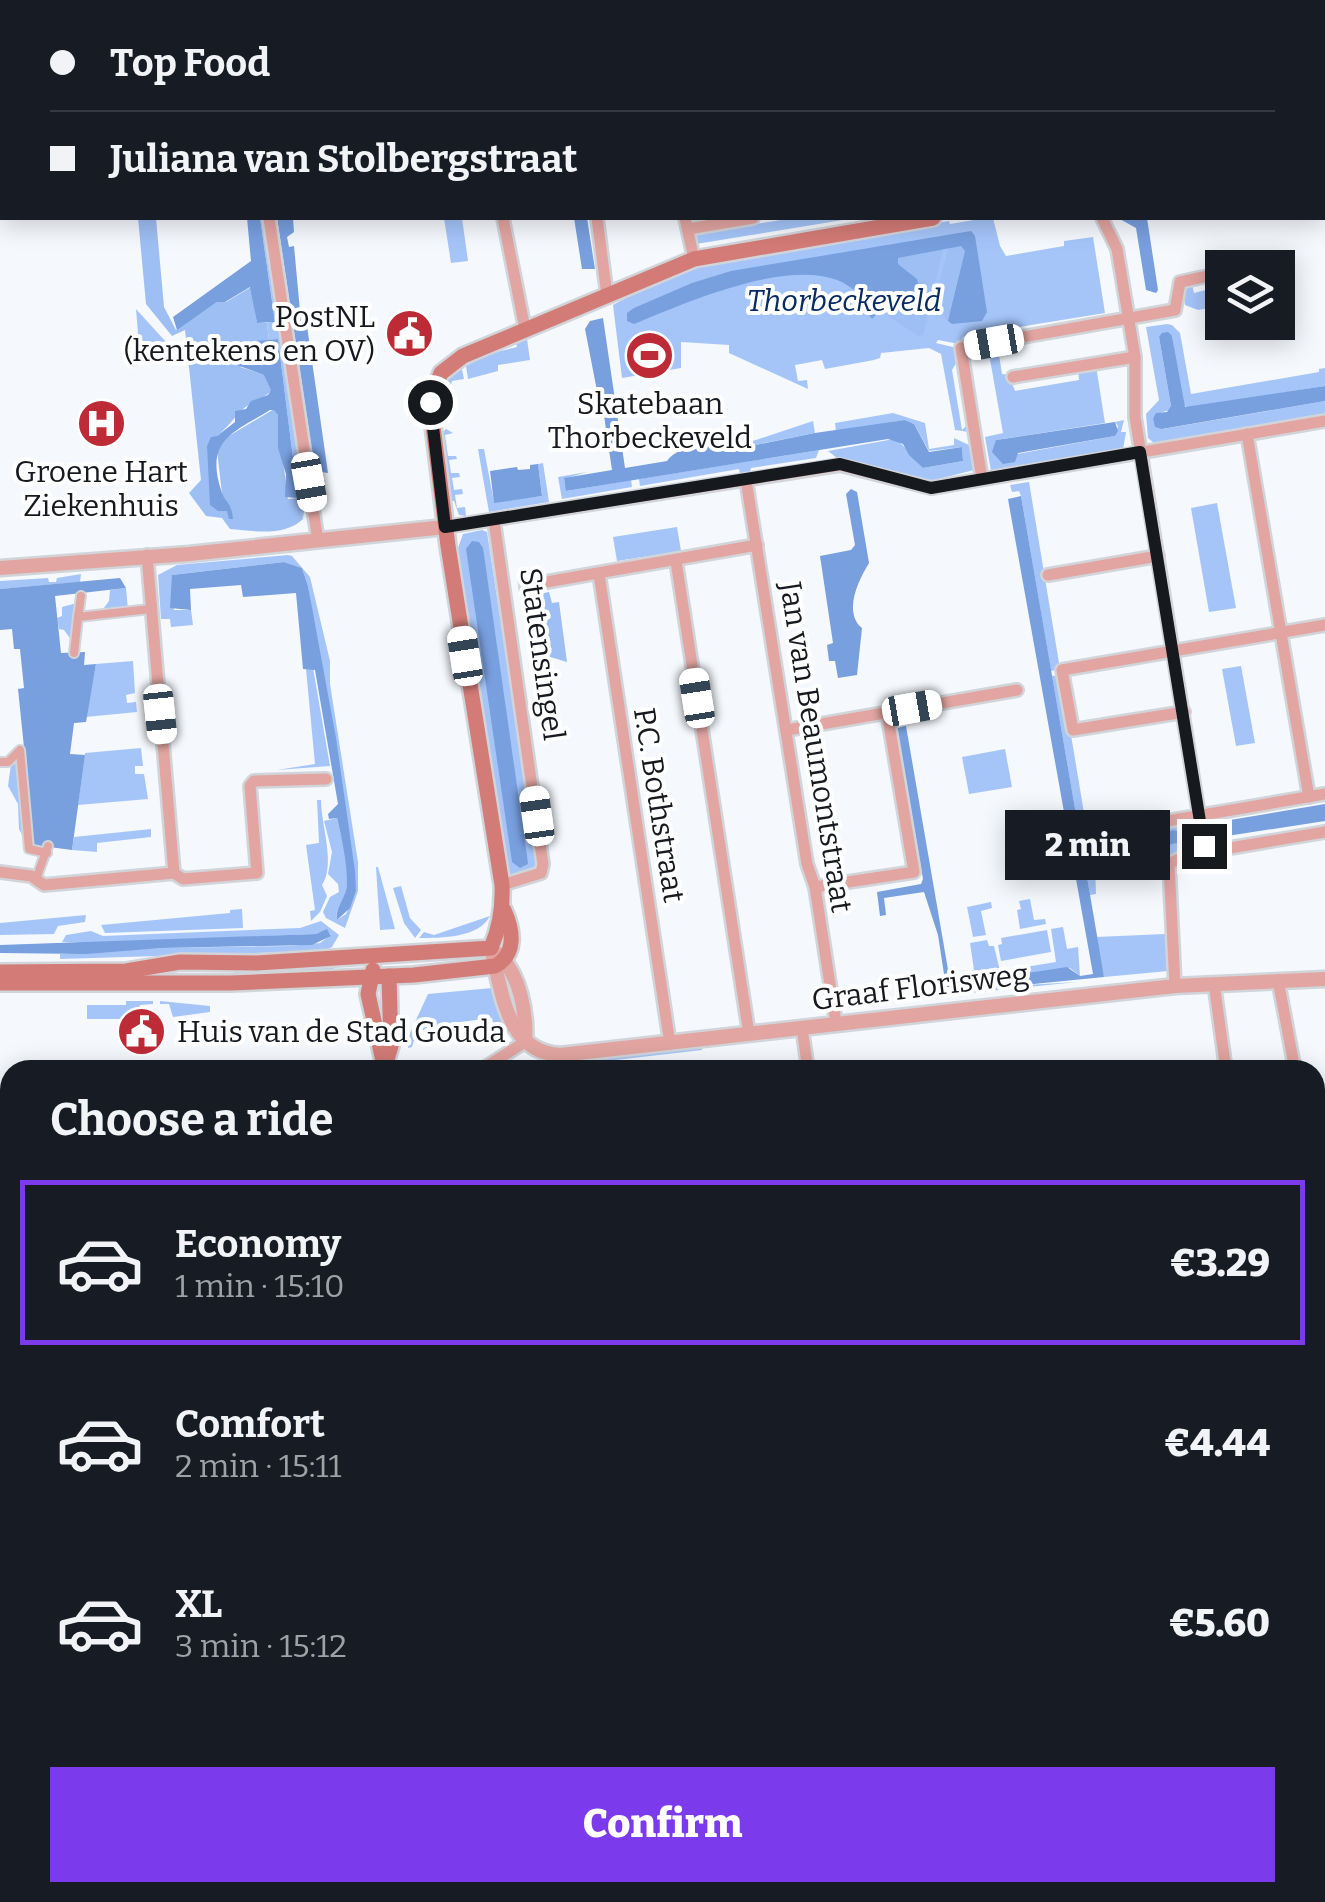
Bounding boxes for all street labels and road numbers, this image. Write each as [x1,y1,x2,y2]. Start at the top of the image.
street label: Statensingel [512,565,572,743]
street label: Jan van Beaumontstraat [772,578,860,915]
street label: P.C. Bothstraat [626,705,692,905]
street label: Graaf Florisweg [809,956,1031,1018]

